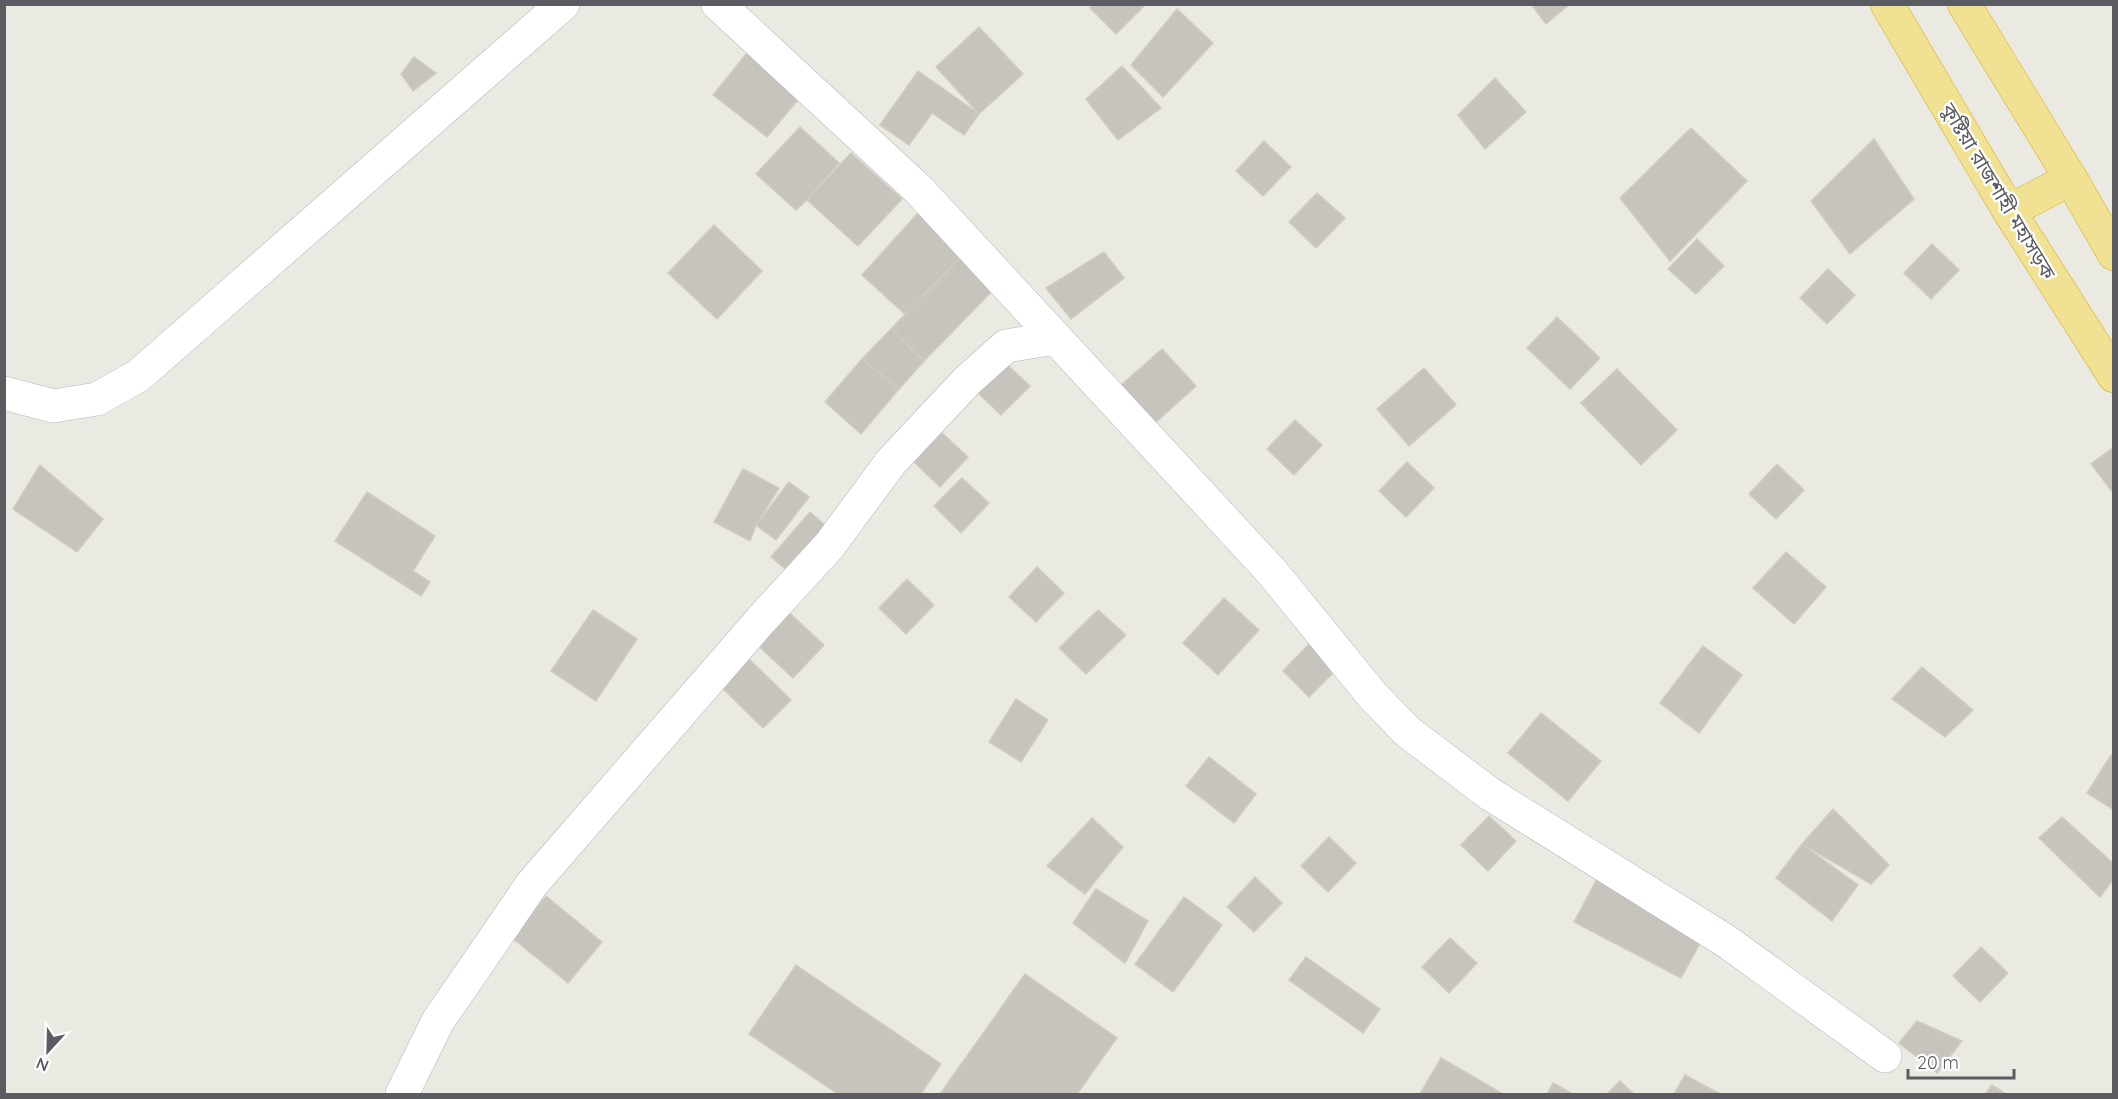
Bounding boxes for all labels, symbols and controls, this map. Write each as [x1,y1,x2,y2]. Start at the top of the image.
street label: কুষ্টিয়া রাজশাহী মহাসড়ক [1936,97,2062,284]
north arrow [18,1021,78,1081]
scale bar [1908,1042,2014,1080]
text: 20 m [1917,1051,1959,1074]
text: N [33,1053,52,1076]

